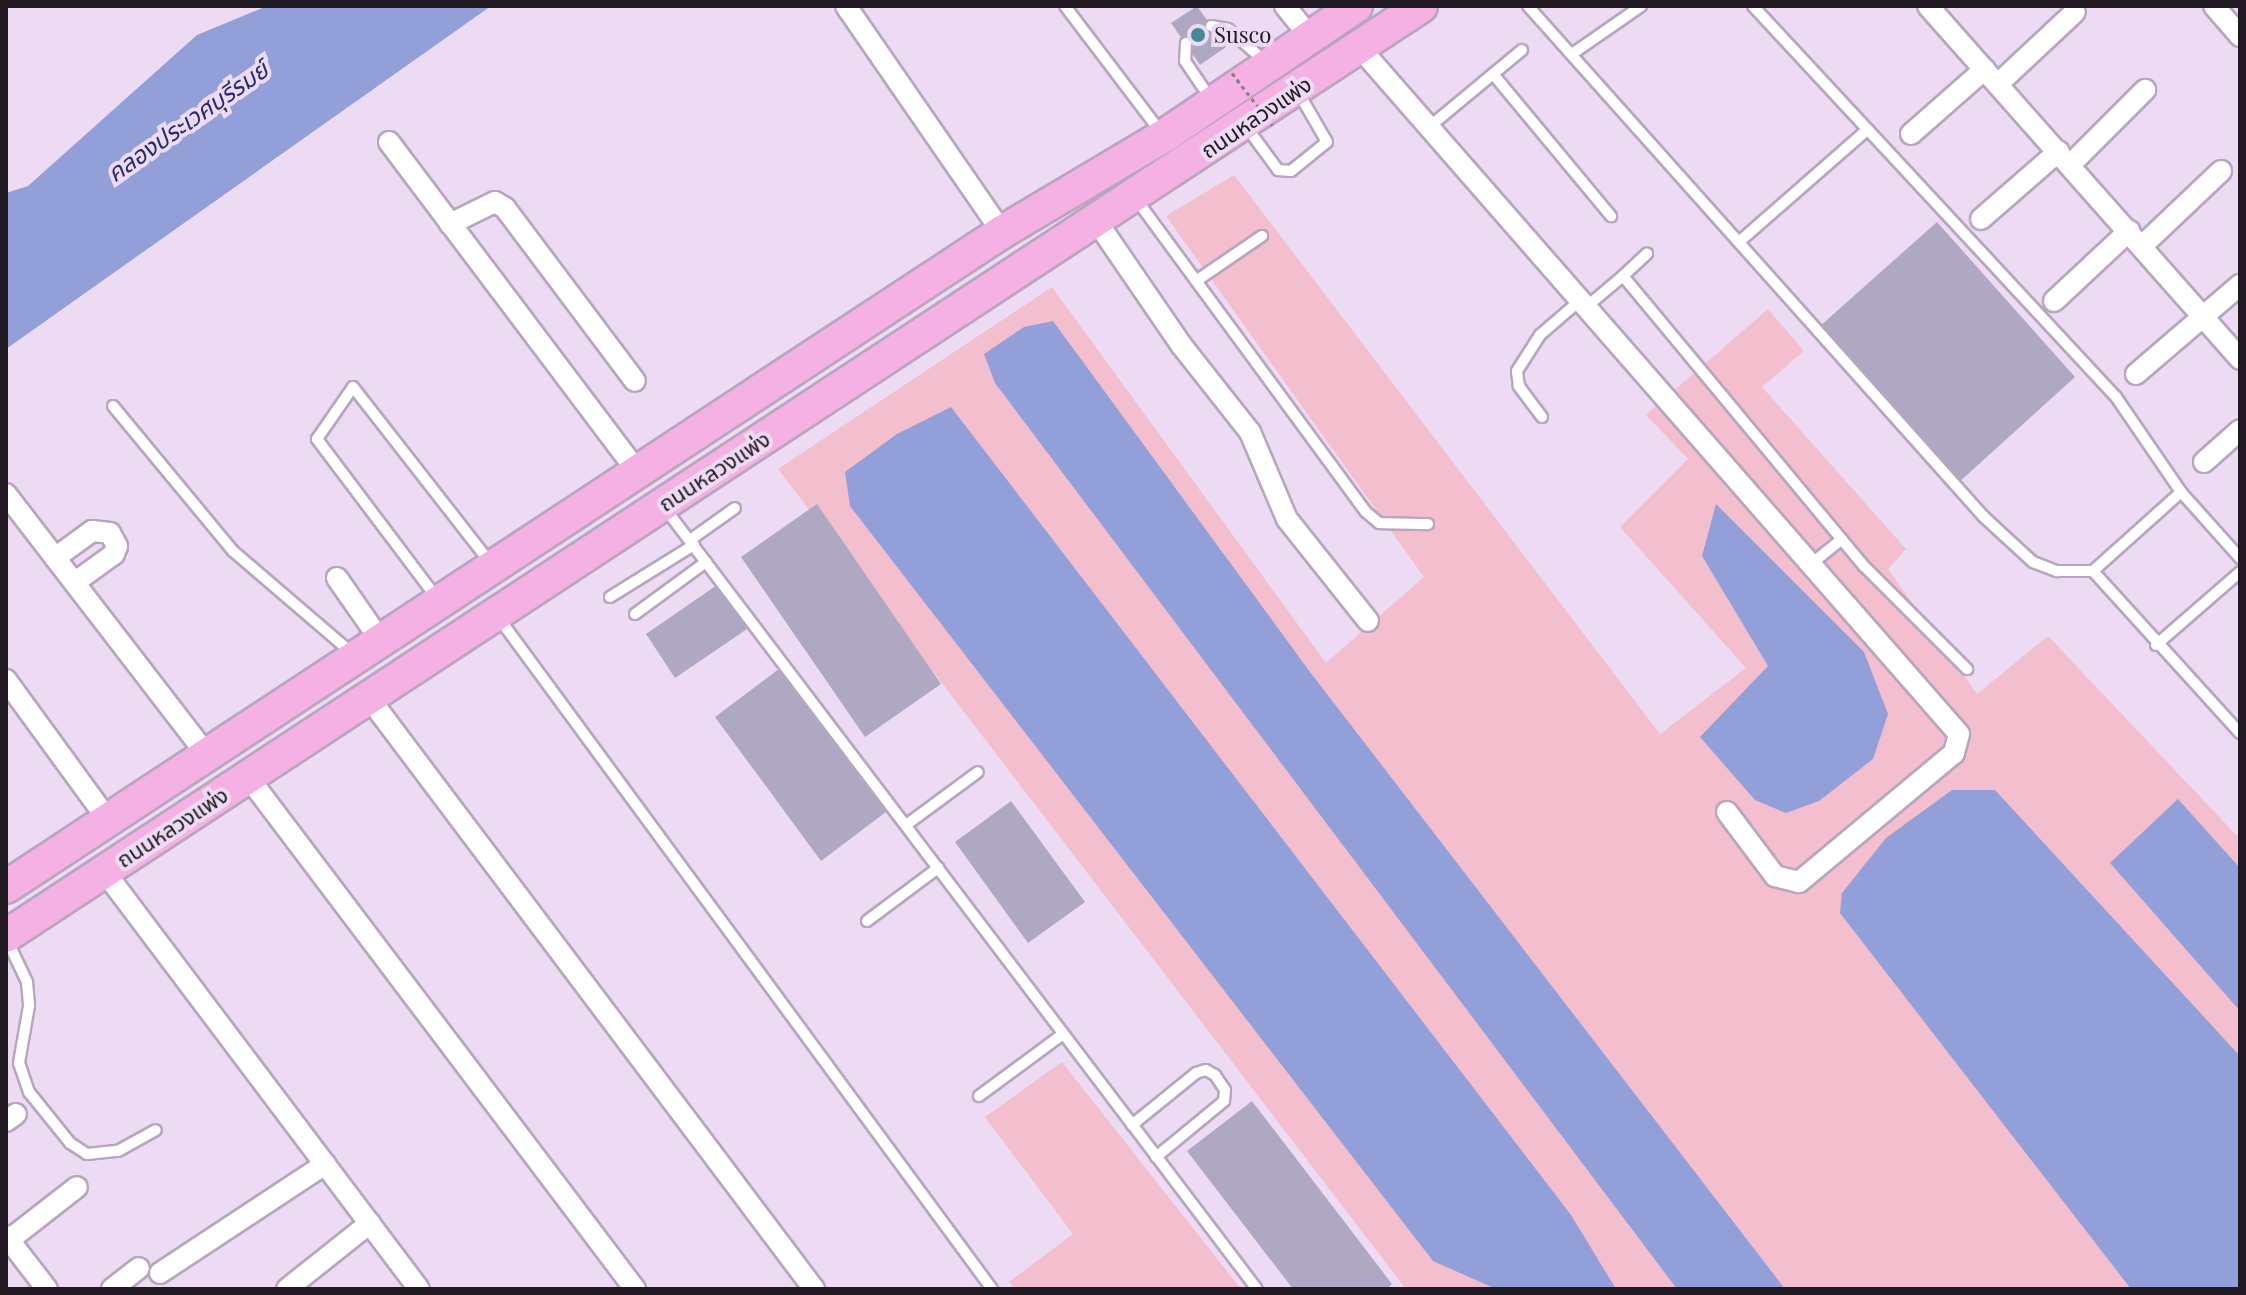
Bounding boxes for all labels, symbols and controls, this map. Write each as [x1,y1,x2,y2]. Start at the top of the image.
place label: Susco [1214,22,1271,48]
marker: Susco [1189,26,1207,44]
water label: คลองประเวศบุรีรมย์ [101,55,273,187]
street label: ถนนหลวงแพ่ง [1196,70,1316,164]
street label: ถนนหลวงแพ่ง [653,425,775,517]
street label: ถนนหลวงแพ่ง [111,781,233,873]

